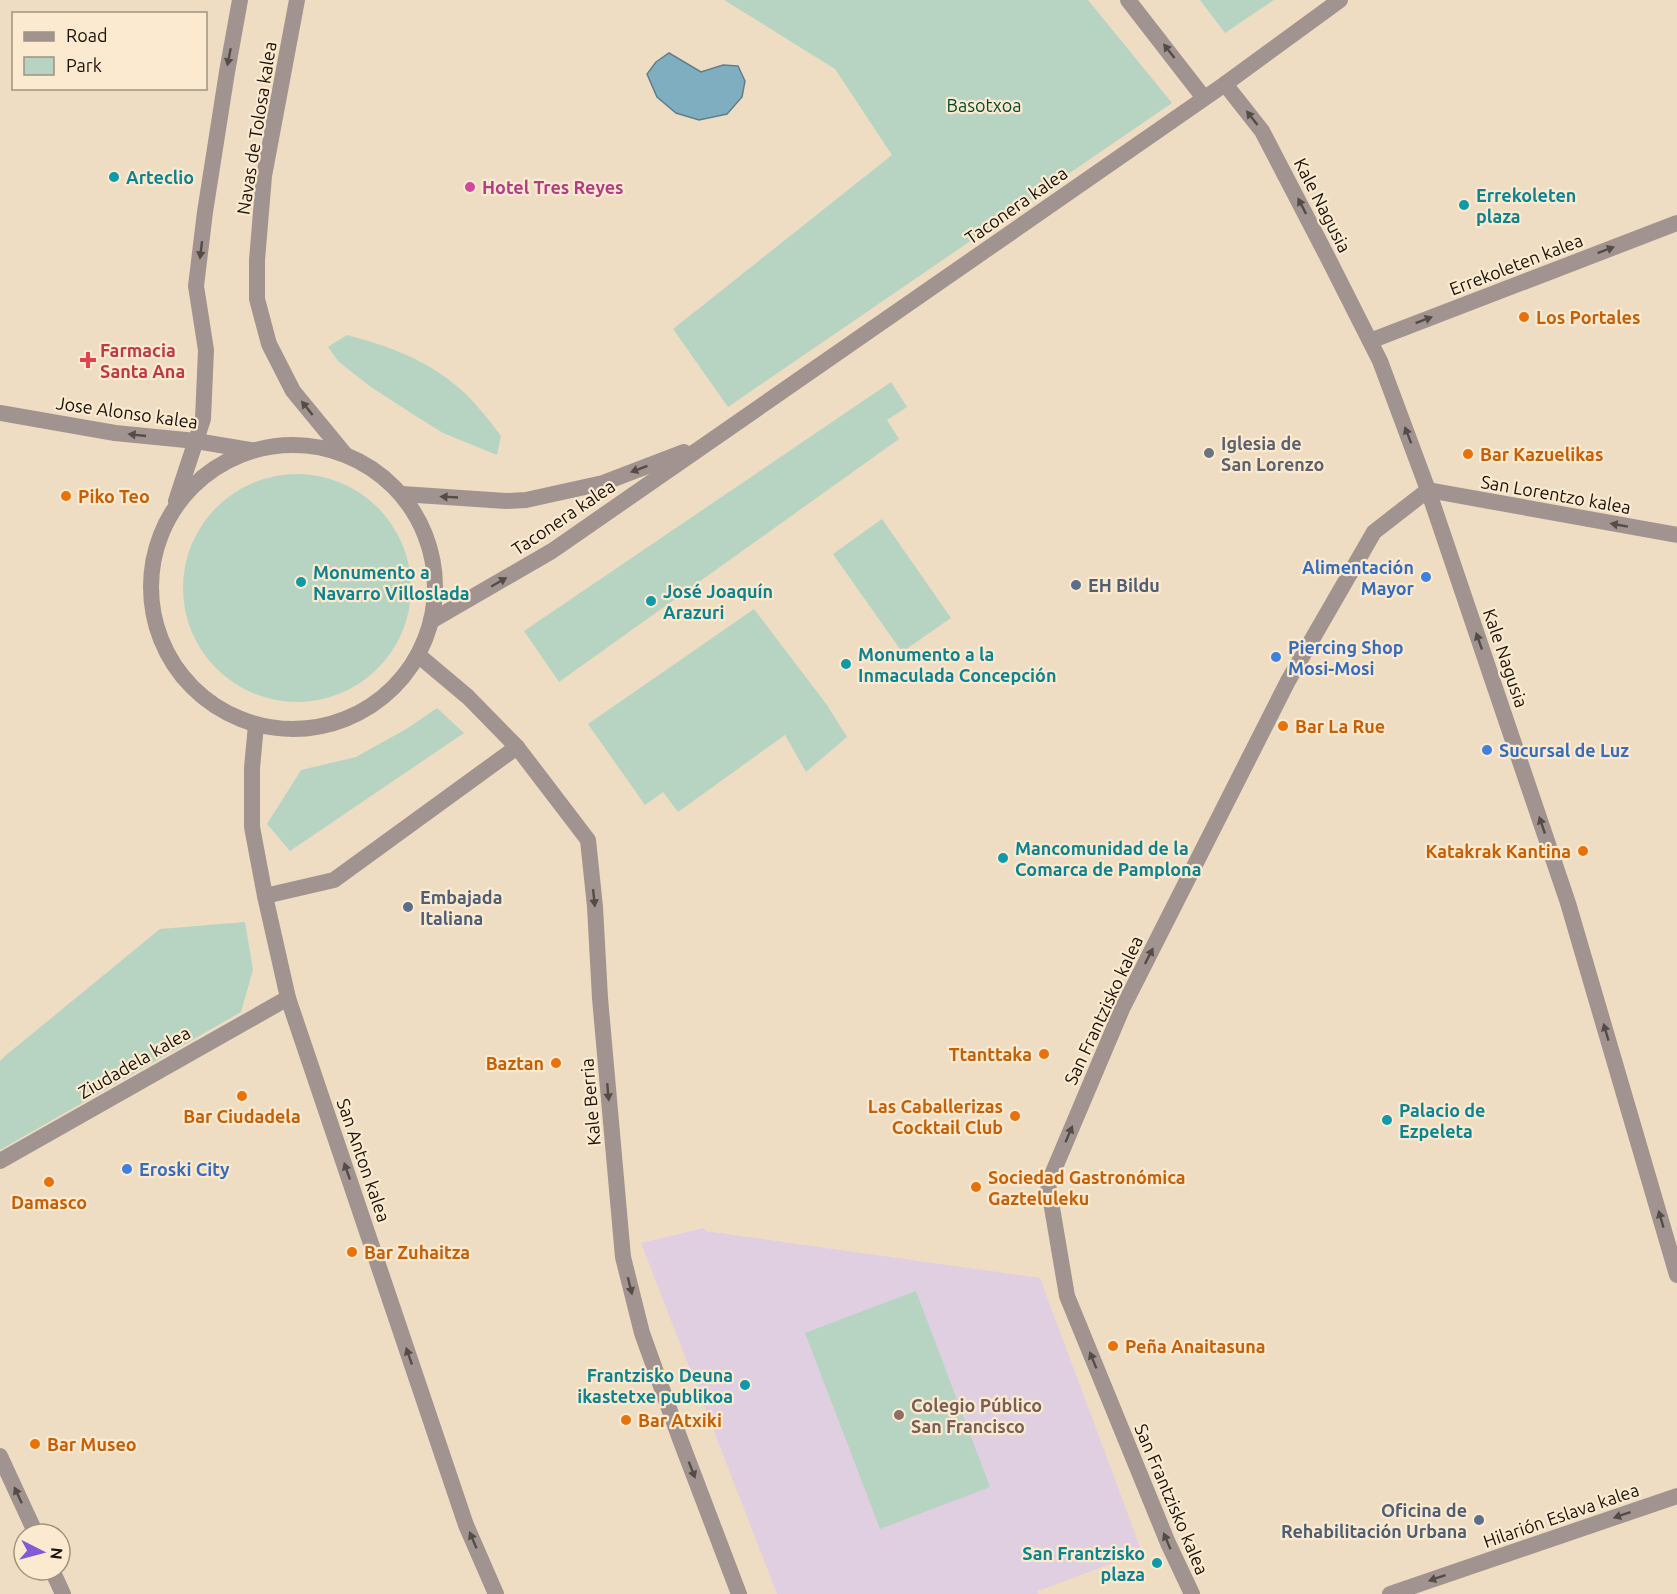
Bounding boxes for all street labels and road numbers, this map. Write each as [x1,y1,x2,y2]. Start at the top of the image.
street label: Navas de Tolosa kalea [232,40,280,216]
street label: Kale Nagusia [1291,155,1355,255]
street label: Taconera kalea [961,162,1071,248]
street label: Errekoleten kalea [1447,229,1585,299]
street label: Jose Alonso kalea [55,392,199,432]
street label: San Lorentzo kalea [1479,471,1633,517]
street label: Taconera kalea [508,475,618,559]
street label: Kale Nagusia [1480,606,1532,710]
street label: San Frantzisko kalea [1060,932,1146,1088]
street label: Ziudadela kalea [75,1022,193,1102]
street label: Kale Berria [576,1057,604,1147]
street label: San Anton kalea [333,1096,395,1224]
street label: San Frantzisko kalea [1131,1421,1213,1577]
street label: Hilarión Eslava kalea [1481,1479,1641,1551]

